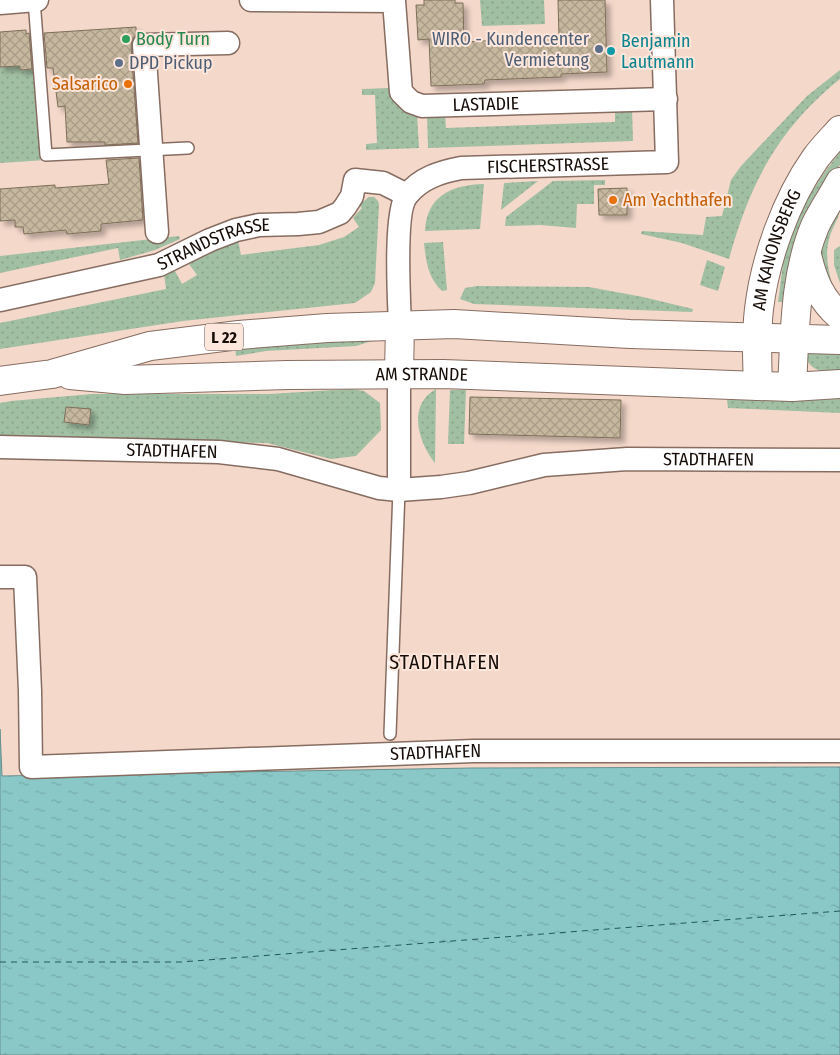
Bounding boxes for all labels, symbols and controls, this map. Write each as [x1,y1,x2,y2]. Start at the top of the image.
place label: Body Turn [136,28,210,50]
place label: WIRO - Kundencenter Vermietung [432,28,590,71]
place label: Benjamin Lautmann [621,30,695,73]
marker: Body Turn [120,33,132,45]
marker: WIRO - Kundencenter Vermietung [593,43,605,55]
marker: Benjamin Lautmann [605,45,617,57]
place label: DPD Pickup [129,52,212,74]
marker: DPD Pickup [113,57,125,69]
place label: Salsarico [52,73,118,95]
marker: Salsarico [122,78,134,90]
street label: LASTADIE [452,92,519,116]
street label: FISCHERSTRASSE [487,153,609,178]
street label: AM KANONSBERG [748,185,806,312]
place label: Am Yachthafen [623,189,732,211]
marker: Am Yachthafen [607,194,619,206]
street label: STRANDSTRASSE [153,214,270,275]
road number: L 22 [205,324,243,351]
street label: AM STRANDE [375,363,468,386]
street label: STADTHAFEN [126,439,218,463]
street label: STADTHAFEN [663,448,754,471]
district label: STADTHAFEN [389,650,501,674]
street label: STADTHAFEN [390,740,481,765]

